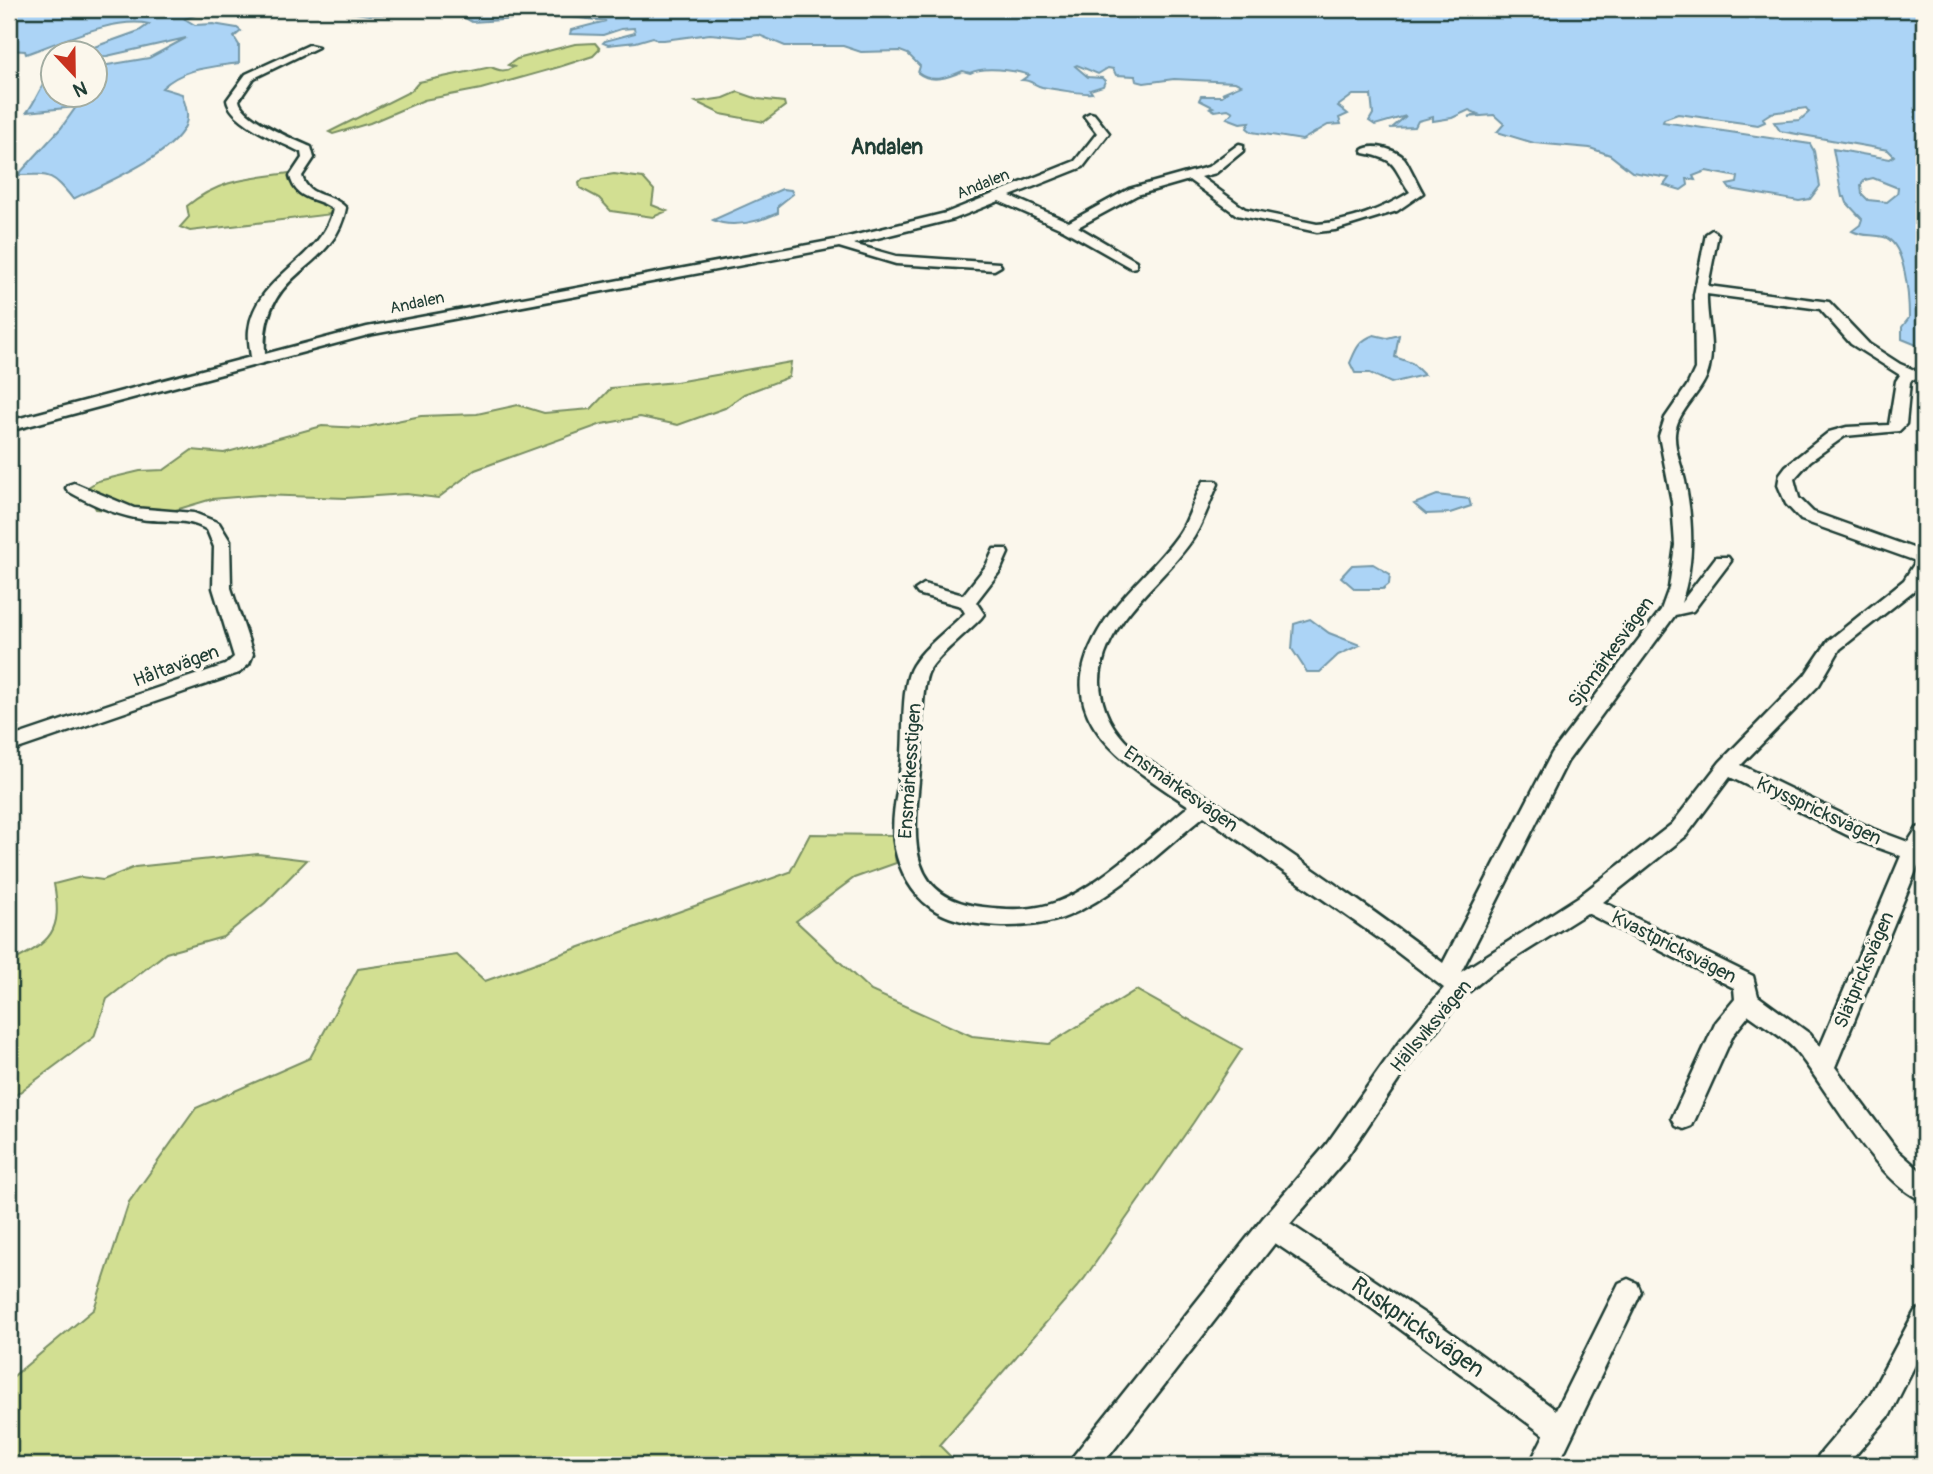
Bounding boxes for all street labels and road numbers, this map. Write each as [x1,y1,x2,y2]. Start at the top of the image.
street label: Andalen [954,164,1012,204]
street label: Andalen [388,287,446,319]
street label: Sjömärkesvägen [1563,592,1659,712]
street label: Håltavägen [130,639,222,693]
street label: Ensmärkesstigen [893,702,927,840]
street label: Ensmärkesvägen [1119,741,1243,837]
street label: Krysspricksvägen [1753,772,1885,850]
street label: Kvastpricksvägen [1607,905,1741,989]
street label: Slätpricksvägen [1829,908,1899,1032]
street label: Hällsviksvägen [1385,975,1477,1077]
street label: Ruskpricksvägen [1346,1270,1490,1384]

